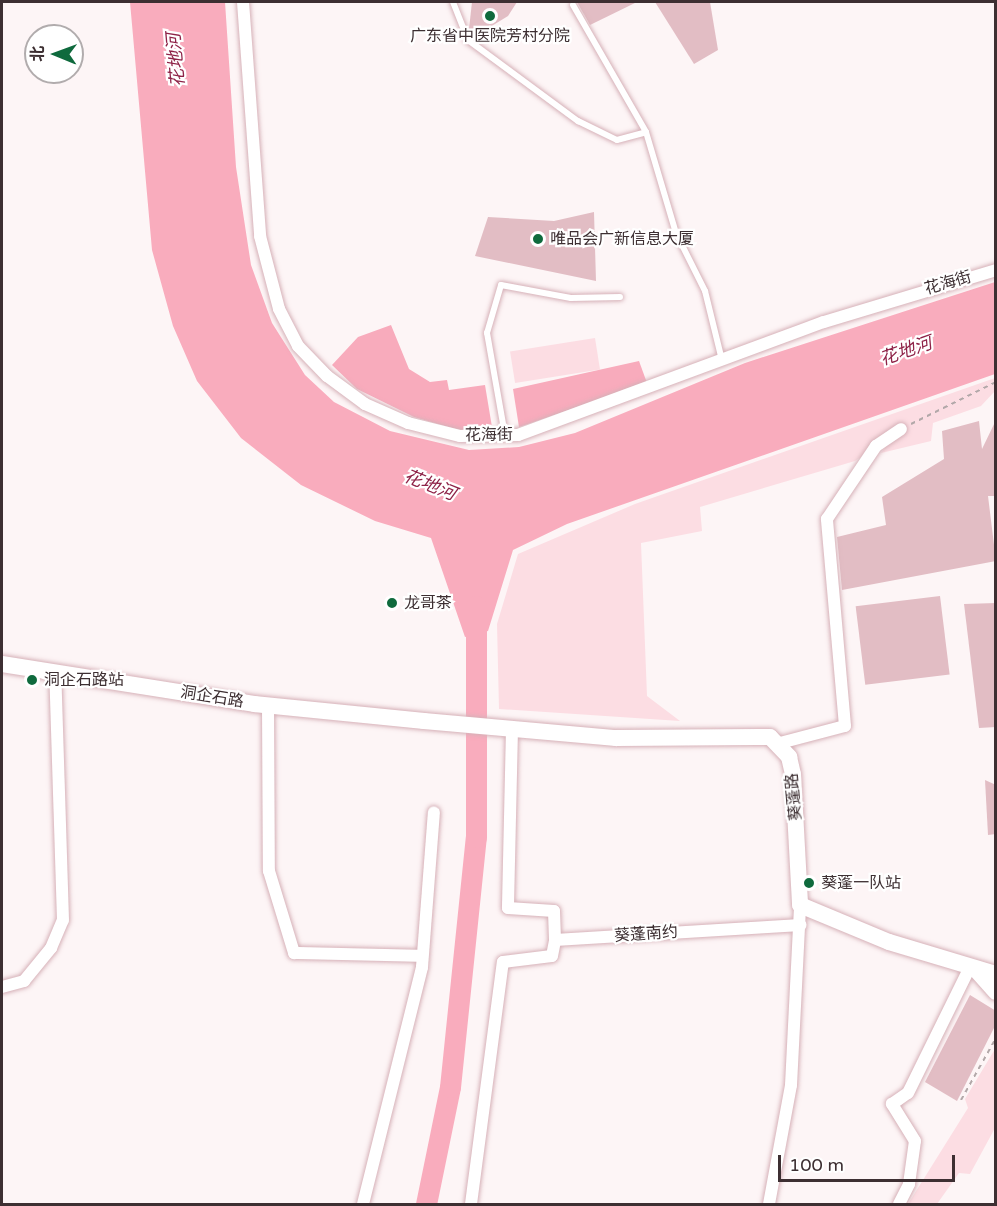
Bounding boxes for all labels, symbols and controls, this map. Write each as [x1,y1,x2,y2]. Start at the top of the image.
marker: 广东省中医院芳村分院 [481,7,499,25]
north arrow [24,24,84,84]
place label: 广东省中医院芳村分院 [410,26,570,46]
water label: 花地河 [163,32,189,88]
text: 北 [28,46,48,62]
place label: 唯品会广新信息大厦 [550,229,694,249]
marker: 唯品会广新信息大厦 [531,232,545,246]
street label: 花海街 [922,267,974,299]
water label: 花地河 [877,332,935,370]
street label: 花海街 [465,425,513,445]
water label: 花地河 [401,465,459,505]
place label: 龙哥茶 [404,593,452,613]
marker: 龙哥茶 [385,596,399,610]
place label: 洞企石路站 [44,670,124,690]
marker: 洞企石路站 [25,673,39,687]
street label: 洞企石路 [179,683,245,711]
street label: 葵蓬路 [782,772,806,822]
place label: 葵蓬一队站 [821,873,901,893]
marker: 葵蓬一队站 [802,876,816,890]
street label: 葵蓬南约 [613,922,679,946]
scale bar [781,1143,958,1181]
text: 100 m [789,1154,844,1176]

